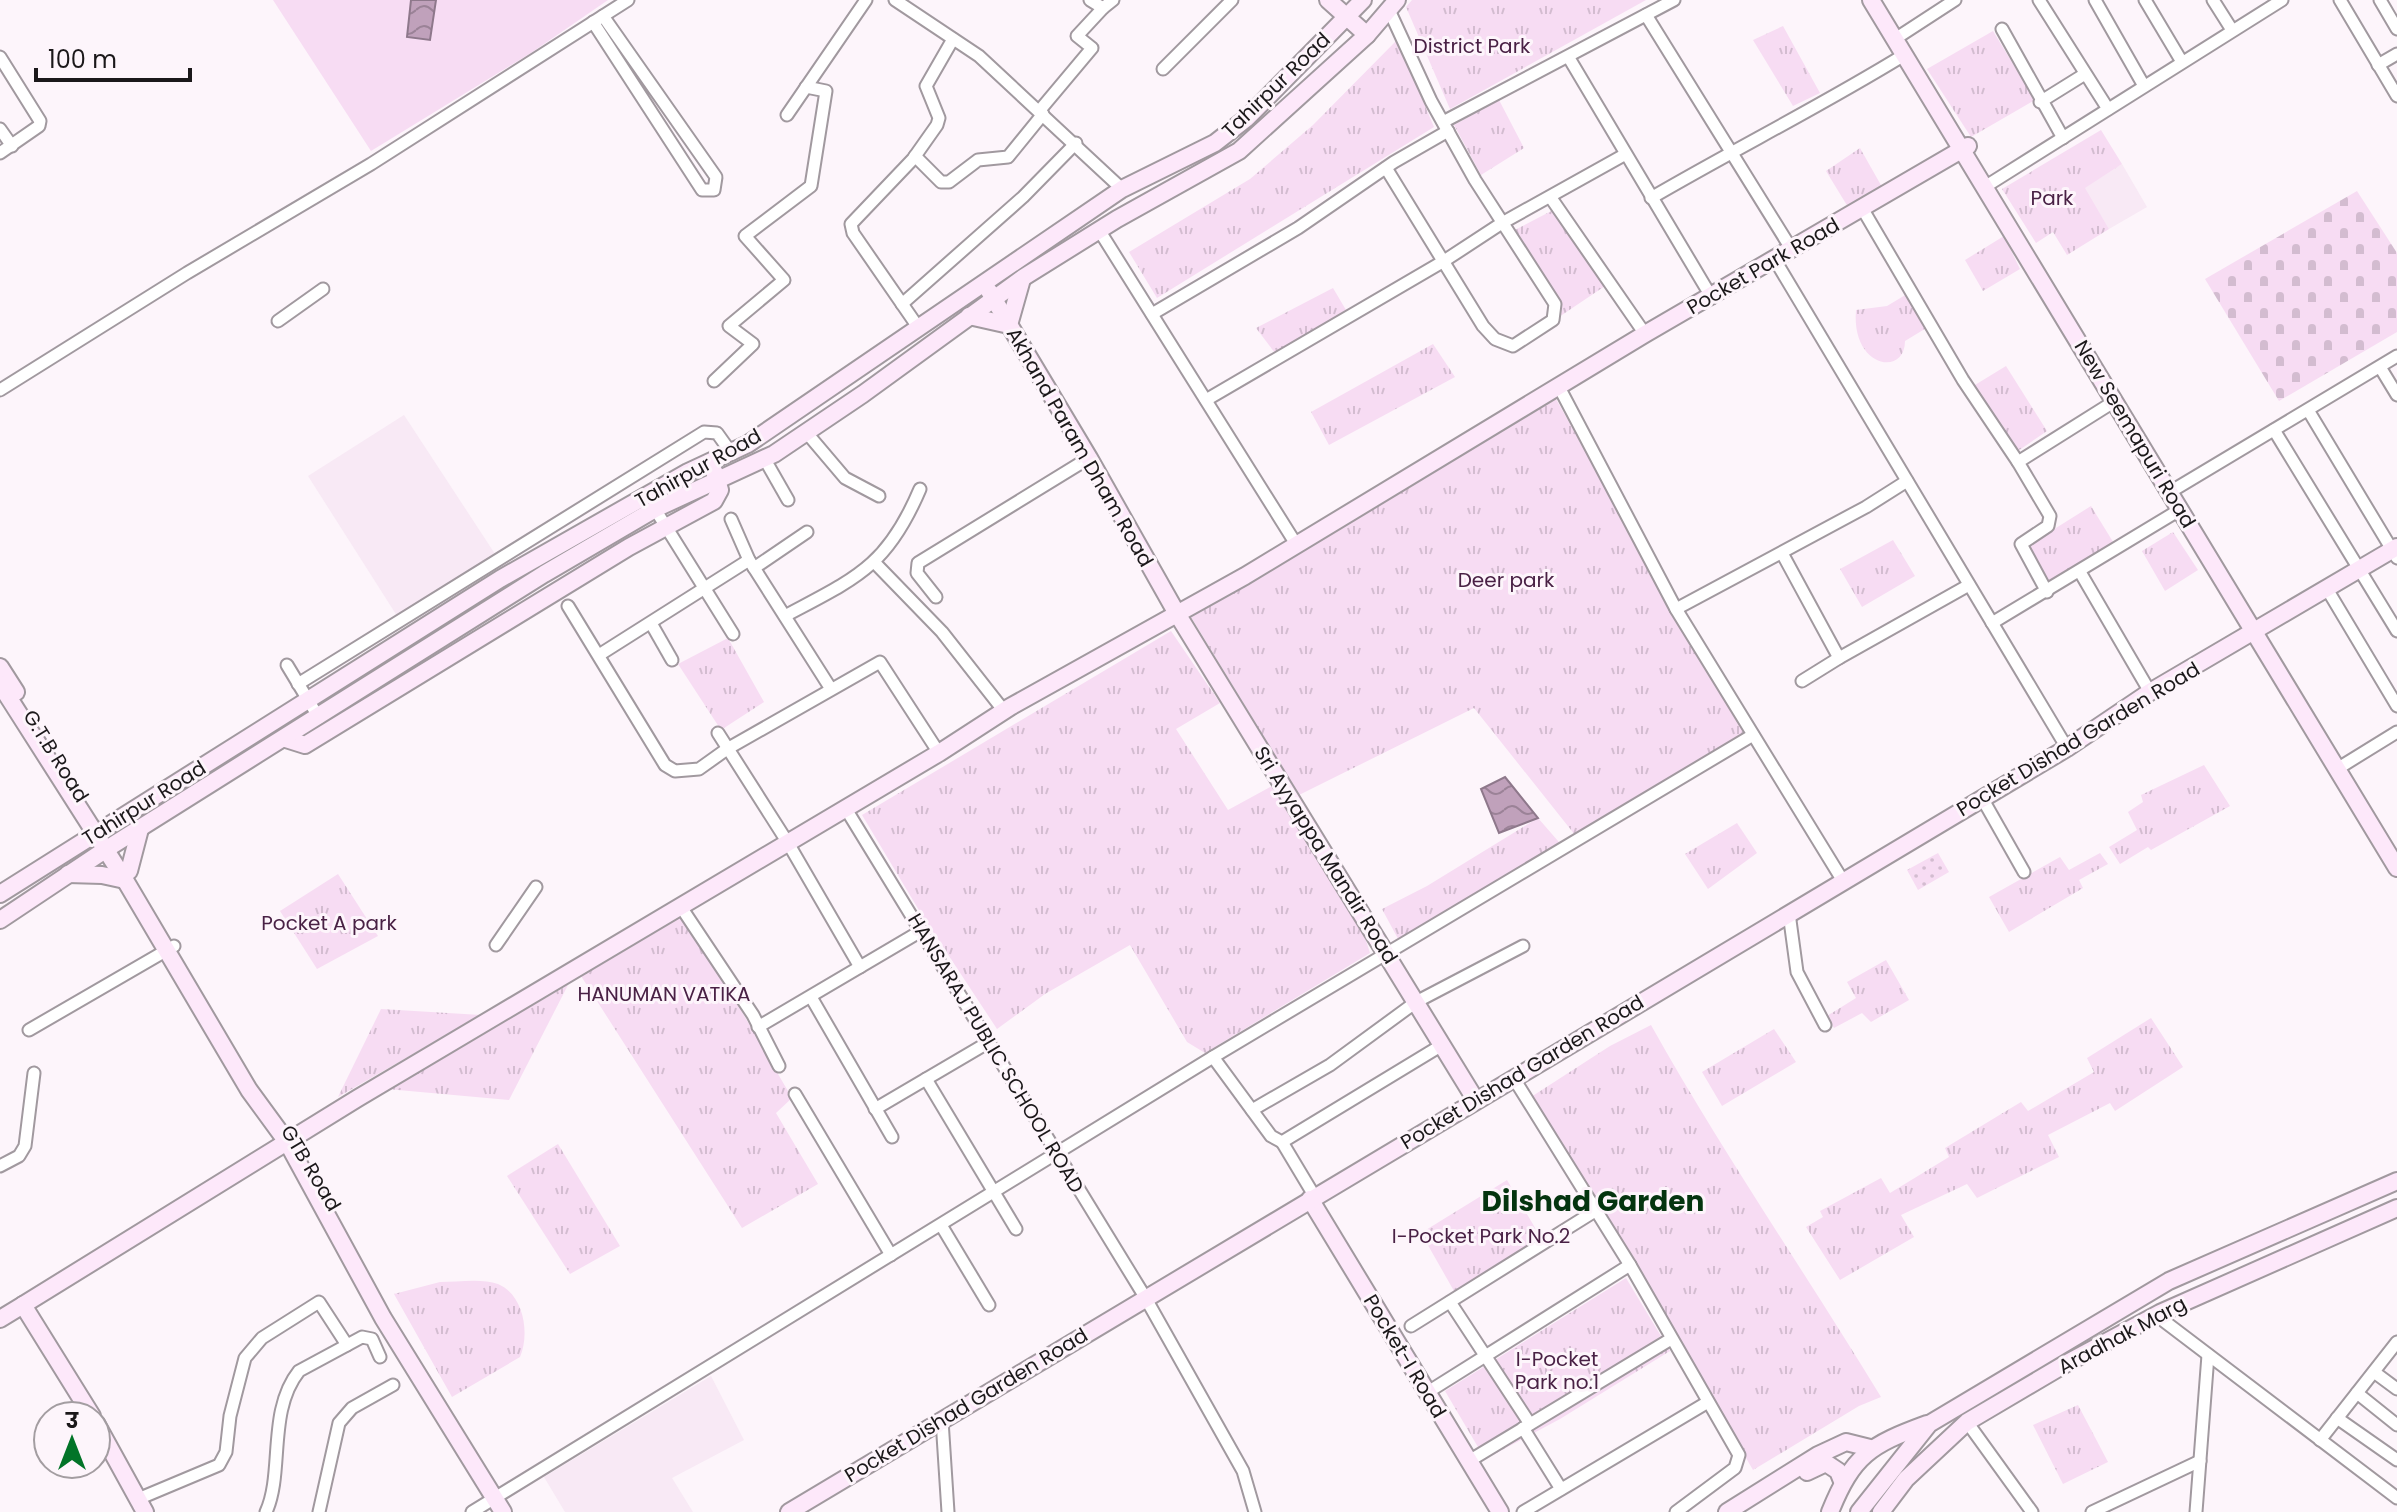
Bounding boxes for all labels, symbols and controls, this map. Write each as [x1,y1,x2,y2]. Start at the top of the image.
street label: Tahirpur Road [1216,26,1336,144]
scale bar [36,32,190,82]
park label: District Park [1414,32,1531,60]
text: 100 m [48,43,117,76]
park label: Park [2031,184,2074,212]
street label: Pocket Park Road [1682,211,1844,321]
street label: Akhand Param Dham Road [1000,322,1160,572]
street label: New Seemapuri Road [2068,335,2202,533]
street label: Tahirpur Road [630,422,766,514]
park label: Deer park [1458,566,1555,594]
street label: Pocket Dishad Garden Road [1951,655,2205,823]
street label: G.T.B Road [16,704,96,808]
street label: Sri Ayyappa Mandir Road [1247,741,1405,969]
street label: Tahirpur Road [77,754,211,852]
street label: HANSARAJ PUBLIC SCHOOL ROAD [901,908,1091,1198]
park label: Pocket A park [261,909,397,937]
park label: HANUMAN VATIKA [577,980,751,1008]
street label: Pocket Dishad Garden Road [1395,988,1649,1156]
street label: GTB Road [274,1120,348,1216]
district label: Dilshad Garden [1482,1182,1704,1221]
park label: I-Pocket Park No.2 [1392,1222,1570,1250]
street label: Pocket-I Road [1357,1289,1453,1423]
street label: Aradhak Marg [2053,1289,2191,1381]
street label: Pocket Dishad Garden Road [839,1321,1093,1489]
park label: I-Pocket Park no.1 [1515,1345,1599,1396]
north arrow [32,1400,112,1480]
text: उ [65,1405,79,1436]

